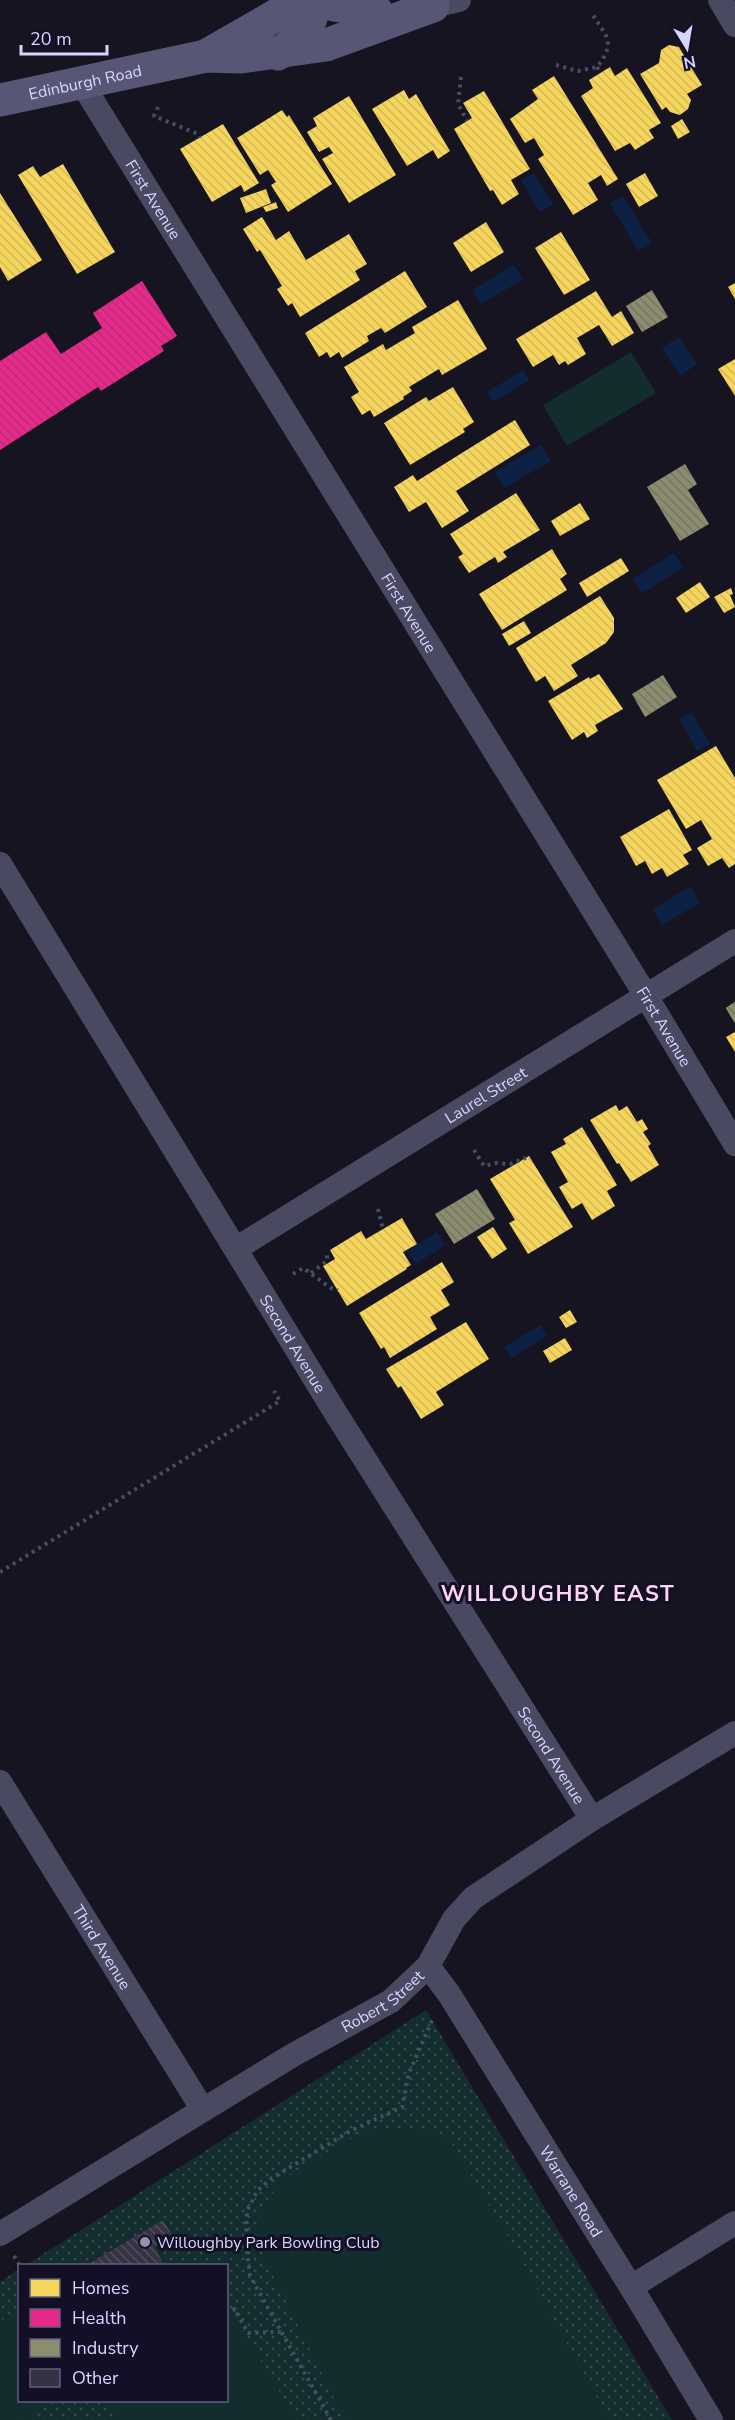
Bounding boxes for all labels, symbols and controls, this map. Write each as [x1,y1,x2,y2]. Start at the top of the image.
scale bar [21,18,106,56]
north arrow [657,18,717,78]
text: 20 m [30,27,72,51]
text: N [682,50,698,74]
street label: Edinburgh Road [27,60,144,106]
street label: First Avenue [120,156,186,244]
street label: First Avenue [375,569,441,657]
street label: First Avenue [631,983,696,1071]
street label: Laurel Street [441,1062,532,1129]
street label: Second Avenue [254,1291,331,1397]
district label: WILLOUGHBY EAST [441,1579,675,1609]
street label: Second Avenue [512,1703,590,1809]
street label: Third Avenue [67,1901,136,1994]
street label: Robert Street [337,1965,429,2038]
street label: Warrane Road [534,2142,607,2242]
place label: Willoughby Park Bowling Club [157,2232,380,2254]
marker: Willoughby Park Bowling Club [138,2235,152,2249]
legend [18,2264,228,2402]
text: Homes [72,2276,129,2300]
text: Health [72,2306,127,2330]
text: Industry [72,2336,139,2360]
text: Other [72,2366,119,2390]

